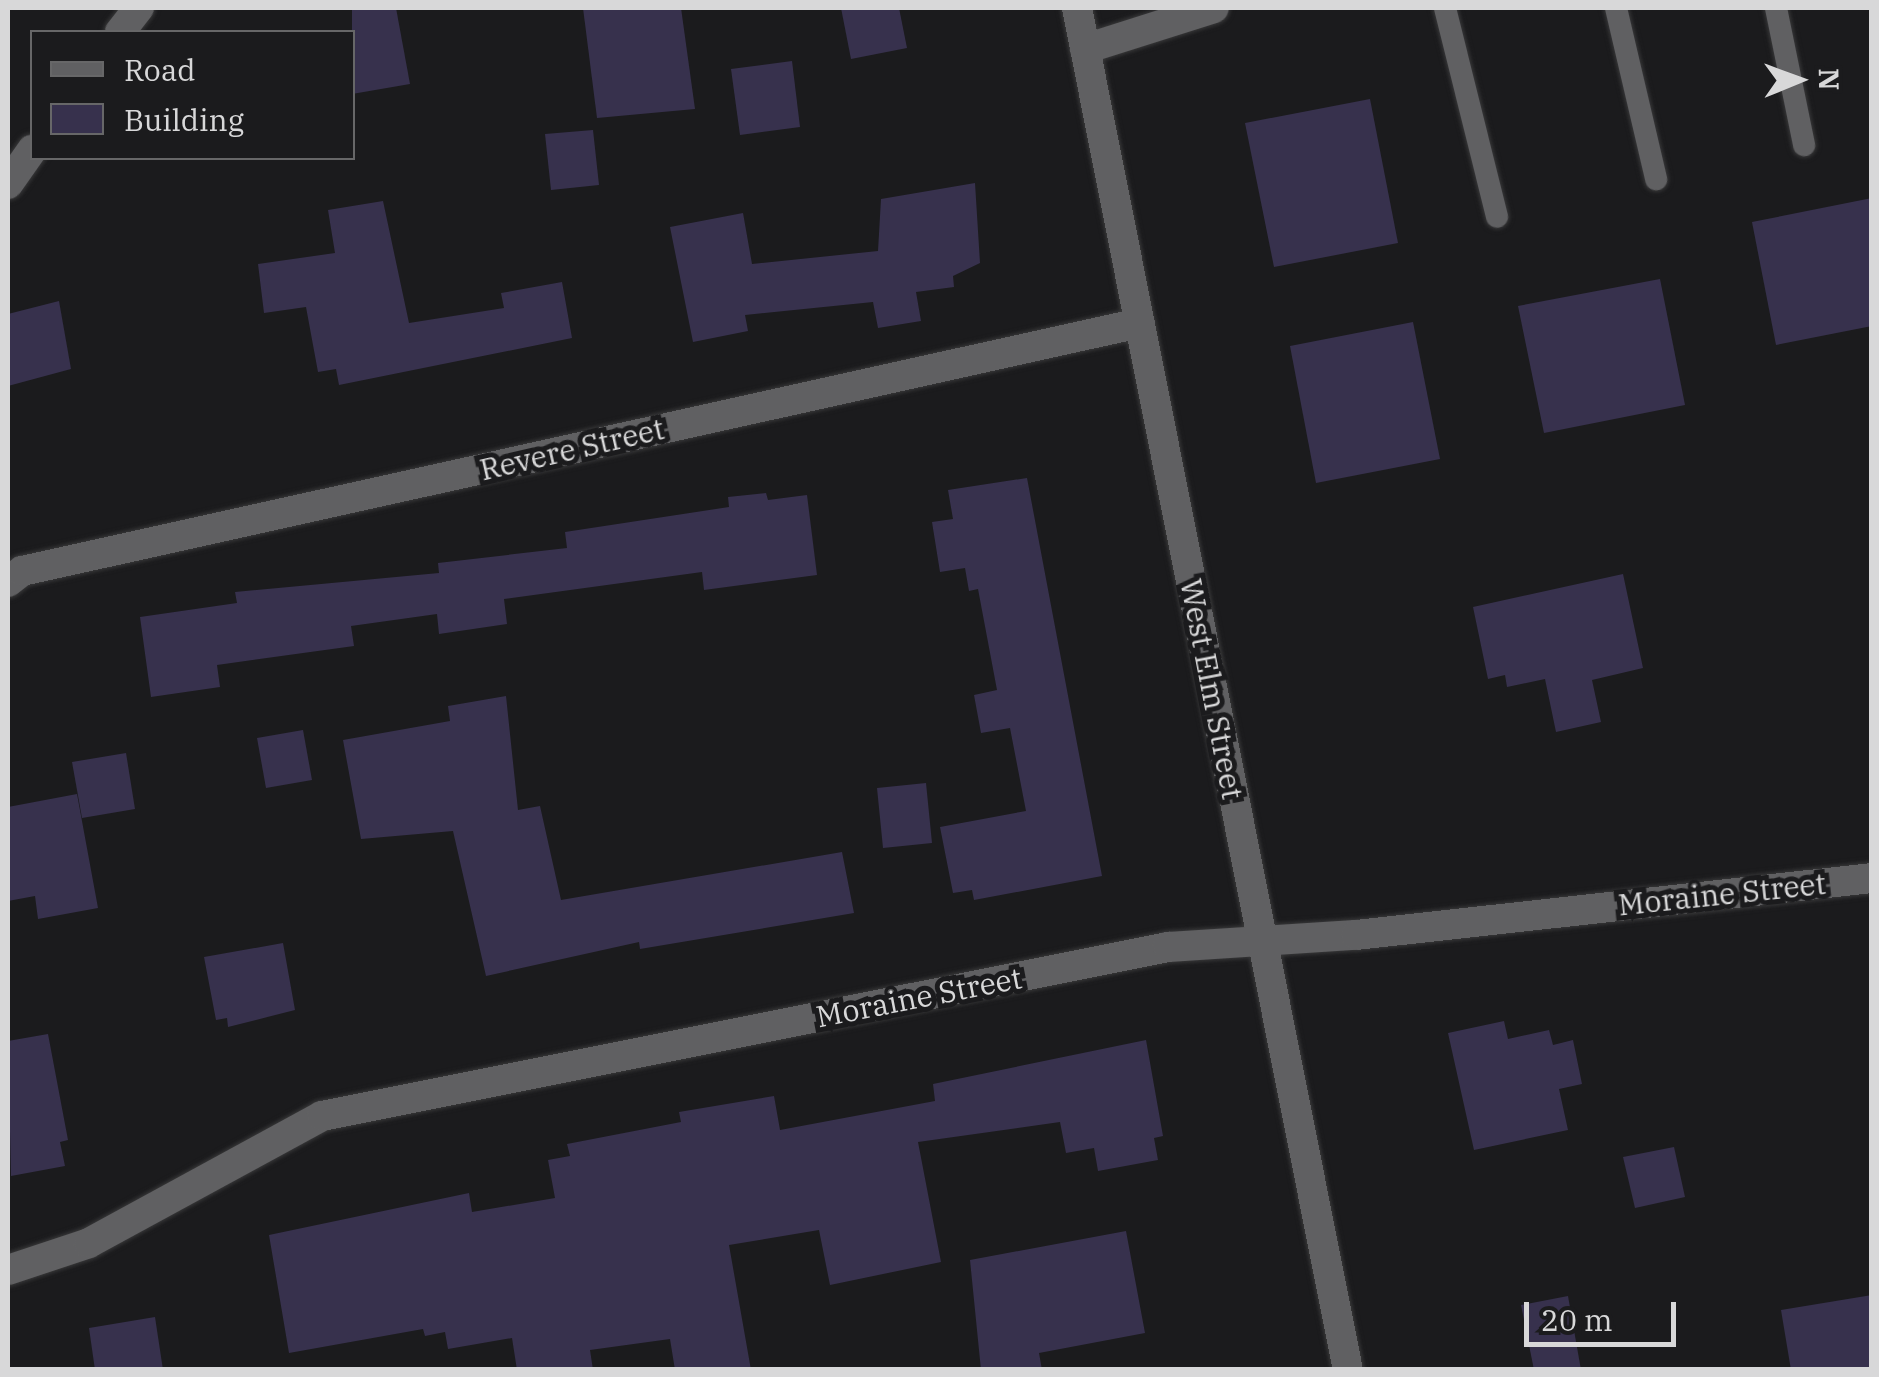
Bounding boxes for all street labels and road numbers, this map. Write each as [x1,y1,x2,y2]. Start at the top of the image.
street label: Revere Street [476,410,668,488]
street label: West Elm Street [1173,576,1251,802]
street label: Moraine Street [1616,865,1828,923]
street label: Moraine Street [813,959,1025,1035]

